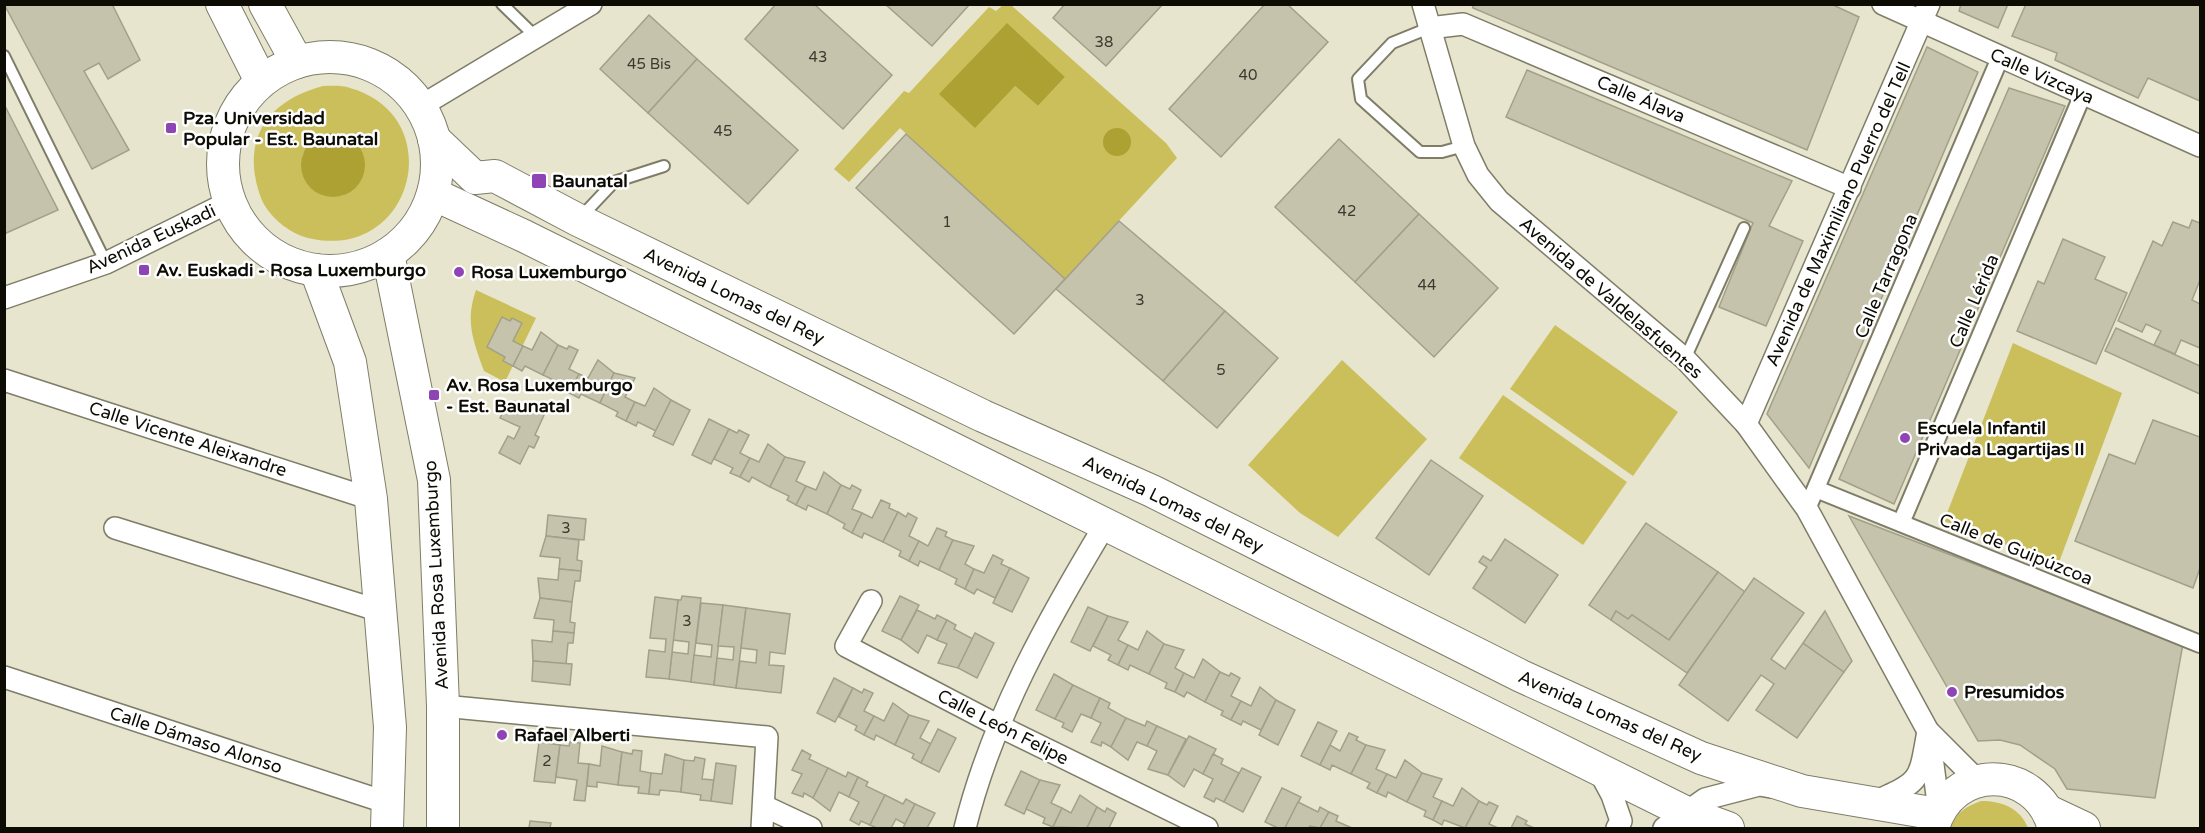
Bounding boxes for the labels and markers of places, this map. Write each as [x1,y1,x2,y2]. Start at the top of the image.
place label: Pza. Universidad Popular - Est. Baunatal [183,107,378,150]
marker: Pza. Universidad Popular - Est. Baunatal [164,121,178,135]
place label: Baunatal [552,170,628,192]
marker: Baunatal [530,172,548,190]
place label: Av. Euskadi - Rosa Luxemburgo [156,259,426,281]
place label: Rosa Luxemburgo [471,261,627,283]
marker: Av. Euskadi - Rosa Luxemburgo [137,263,151,277]
marker: Rosa Luxemburgo [452,265,466,279]
place label: Av. Rosa Luxemburgo - Est. Baunatal [446,374,633,417]
marker: Av. Rosa Luxemburgo - Est. Baunatal [427,388,441,402]
place label: Escuela Infantil Privada Lagartijas II [1917,417,2085,460]
marker: Escuela Infantil Privada Lagartijas II [1898,431,1912,445]
place label: Presumidos [1964,681,2065,703]
marker: Presumidos [1945,685,1959,699]
place label: Rafael Alberti [514,724,630,746]
marker: Rafael Alberti [495,728,509,742]

